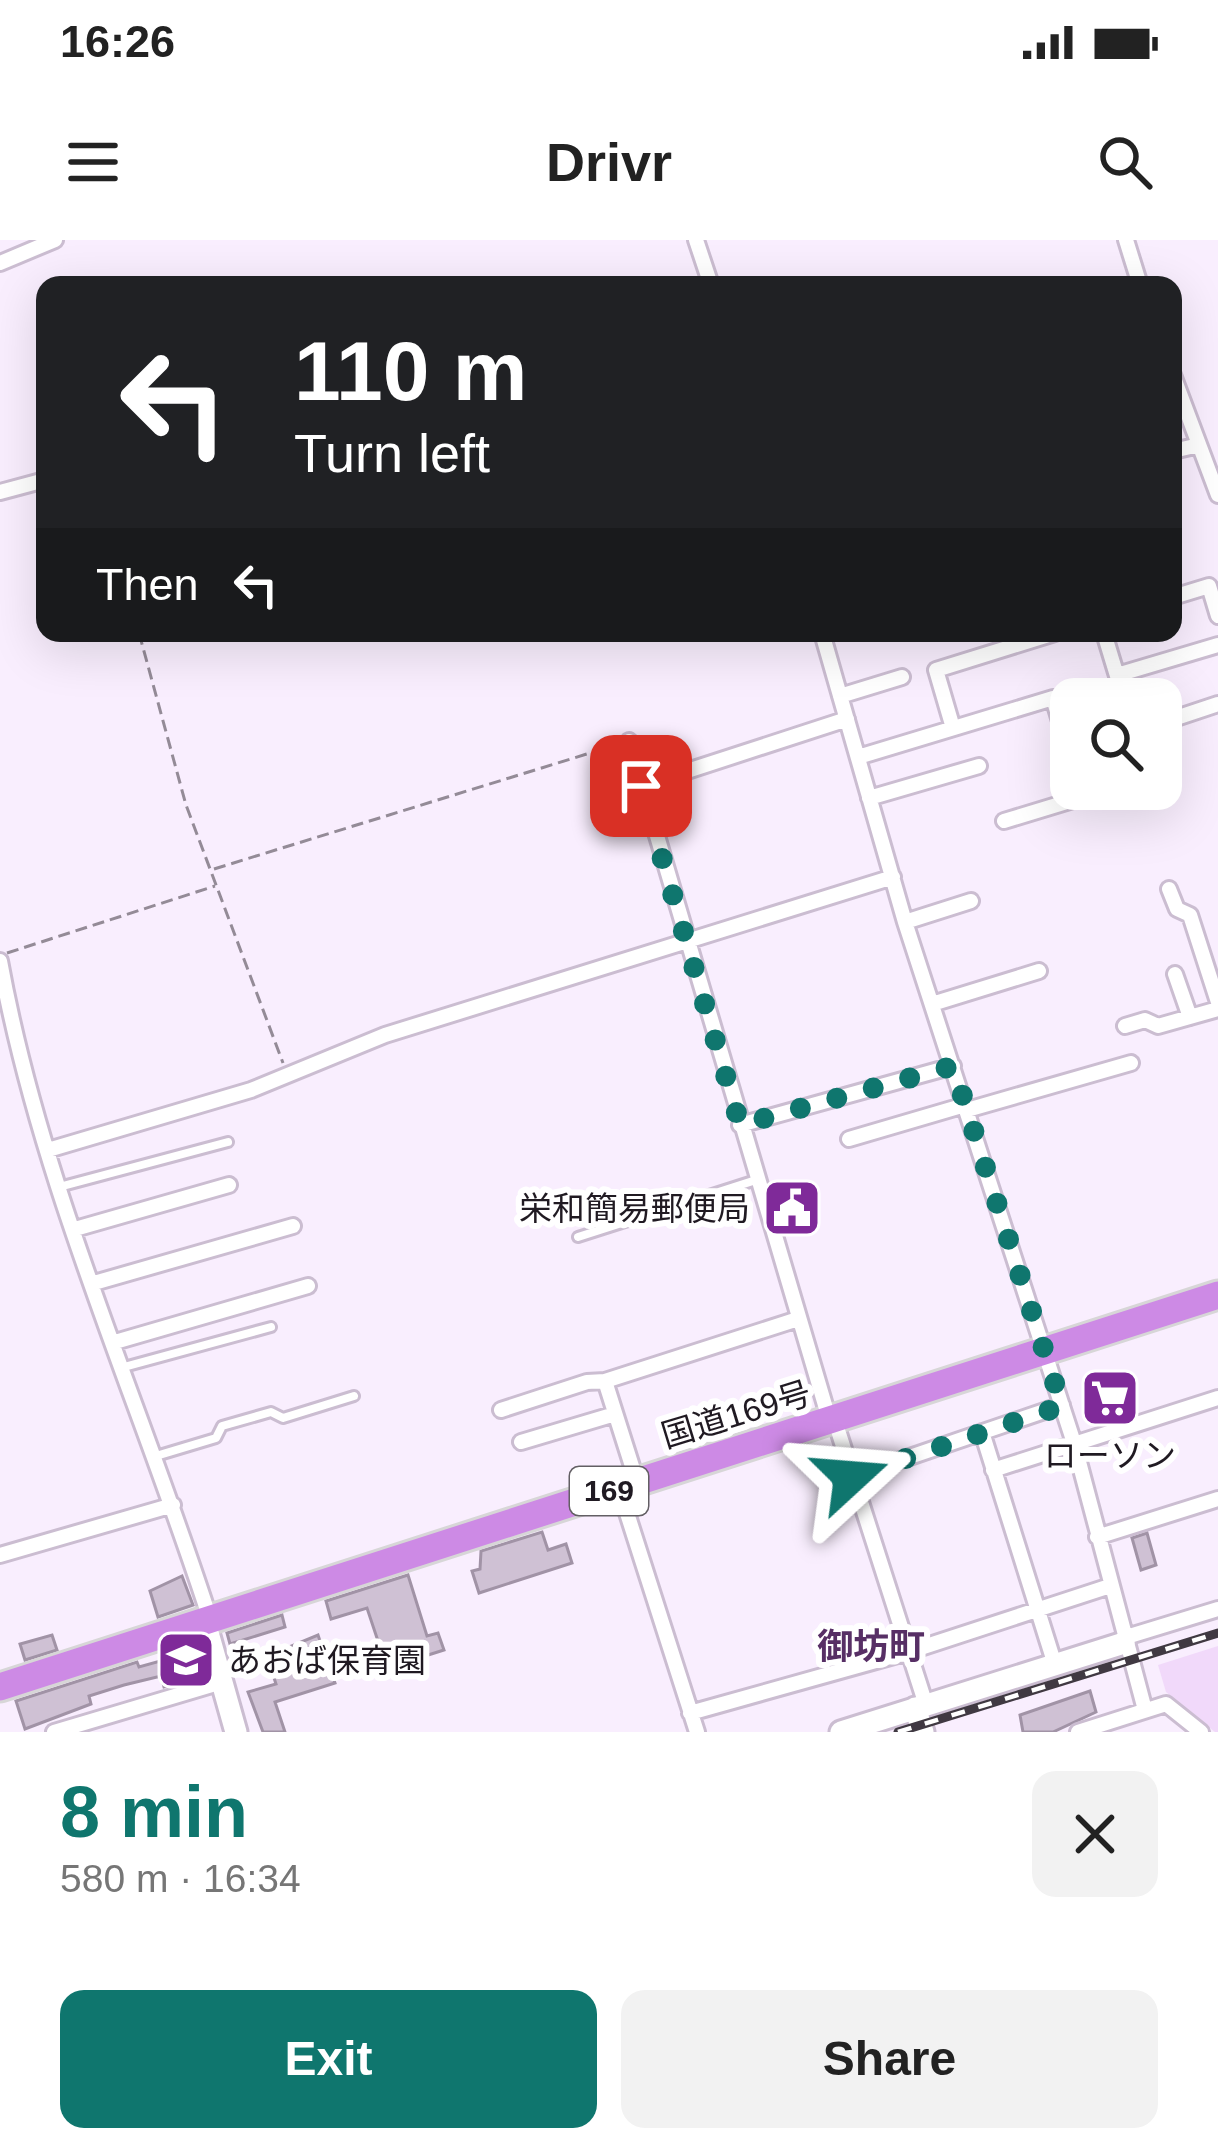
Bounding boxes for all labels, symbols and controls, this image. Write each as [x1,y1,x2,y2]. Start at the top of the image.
text: 16:26 [60,16,175,67]
icon: menu [60,129,126,195]
icon: search [1092,129,1158,195]
text: Drivr [546,132,672,192]
icon: left [96,324,252,480]
text: 110 m [294,324,528,418]
text: Turn left [294,423,490,483]
icon: left [223,552,289,618]
text: Then [96,559,199,610]
map controls [1050,678,1182,810]
button: search [1050,678,1182,810]
pin [590,735,692,837]
icon: arrive [608,753,674,819]
public building icon: 栄和簡易郵便局 [761,1177,823,1239]
place label: 栄和簡易郵便局 [519,1190,750,1227]
supermarket icon: ローソン [1079,1367,1141,1429]
street label: 国道169号 [657,1374,815,1455]
position arrow [788,1414,914,1540]
place label: ローソン [1044,1437,1176,1474]
road number: 169 [570,1467,648,1515]
district label: 御坊町 [817,1626,925,1667]
school or university icon: あおば保育園 [155,1629,217,1691]
place label: あおば保育園 [228,1642,426,1679]
button: close [1032,1771,1158,1897]
text: 8 min [60,1772,248,1852]
text: 580 m · 16:34 [60,1857,301,1900]
button: Exit [60,1990,597,2128]
button: Share [621,1990,1158,2128]

